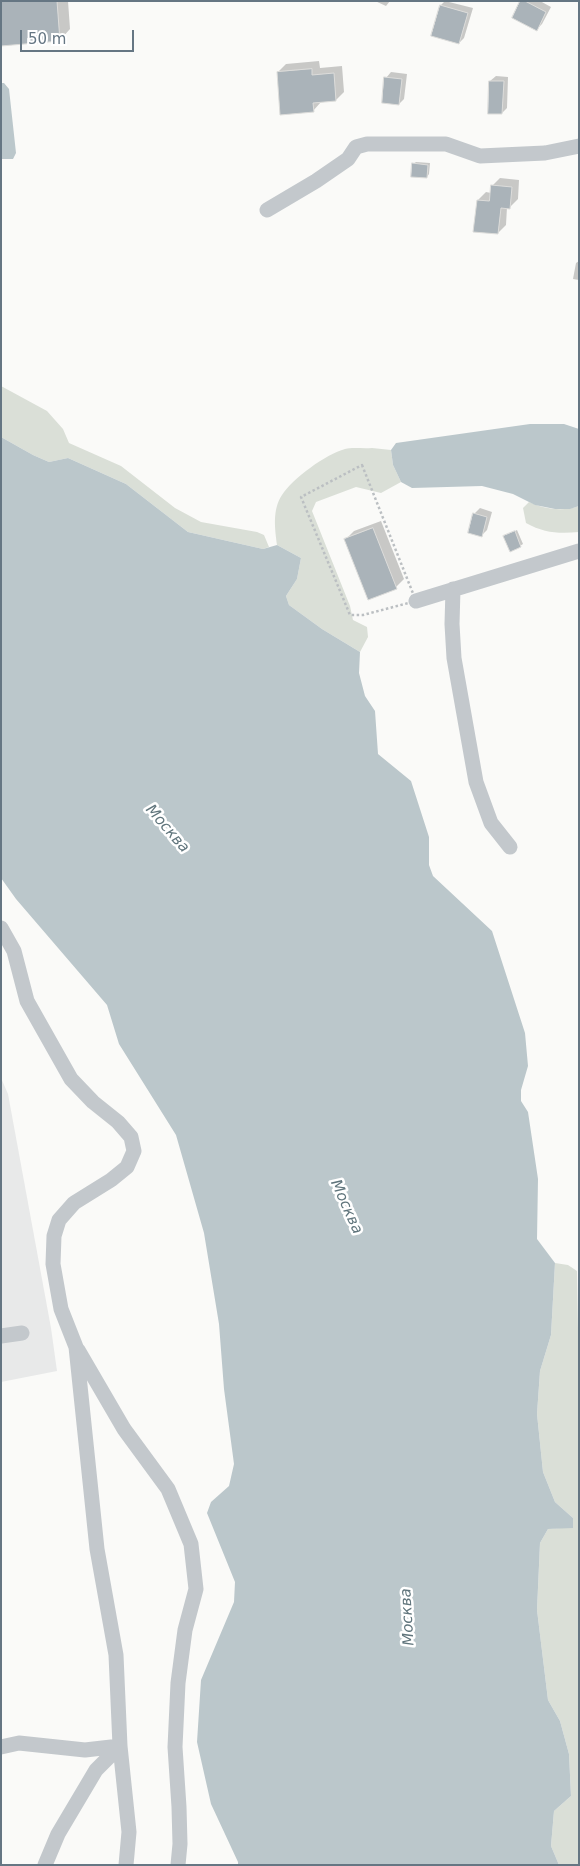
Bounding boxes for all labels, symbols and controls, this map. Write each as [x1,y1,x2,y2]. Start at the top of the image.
scale bar [22,20,136,52]
text: 50 m [28,30,66,48]
water label: Москва [141,801,193,857]
water label: Москва [326,1177,366,1237]
water label: Москва [398,1588,418,1646]

